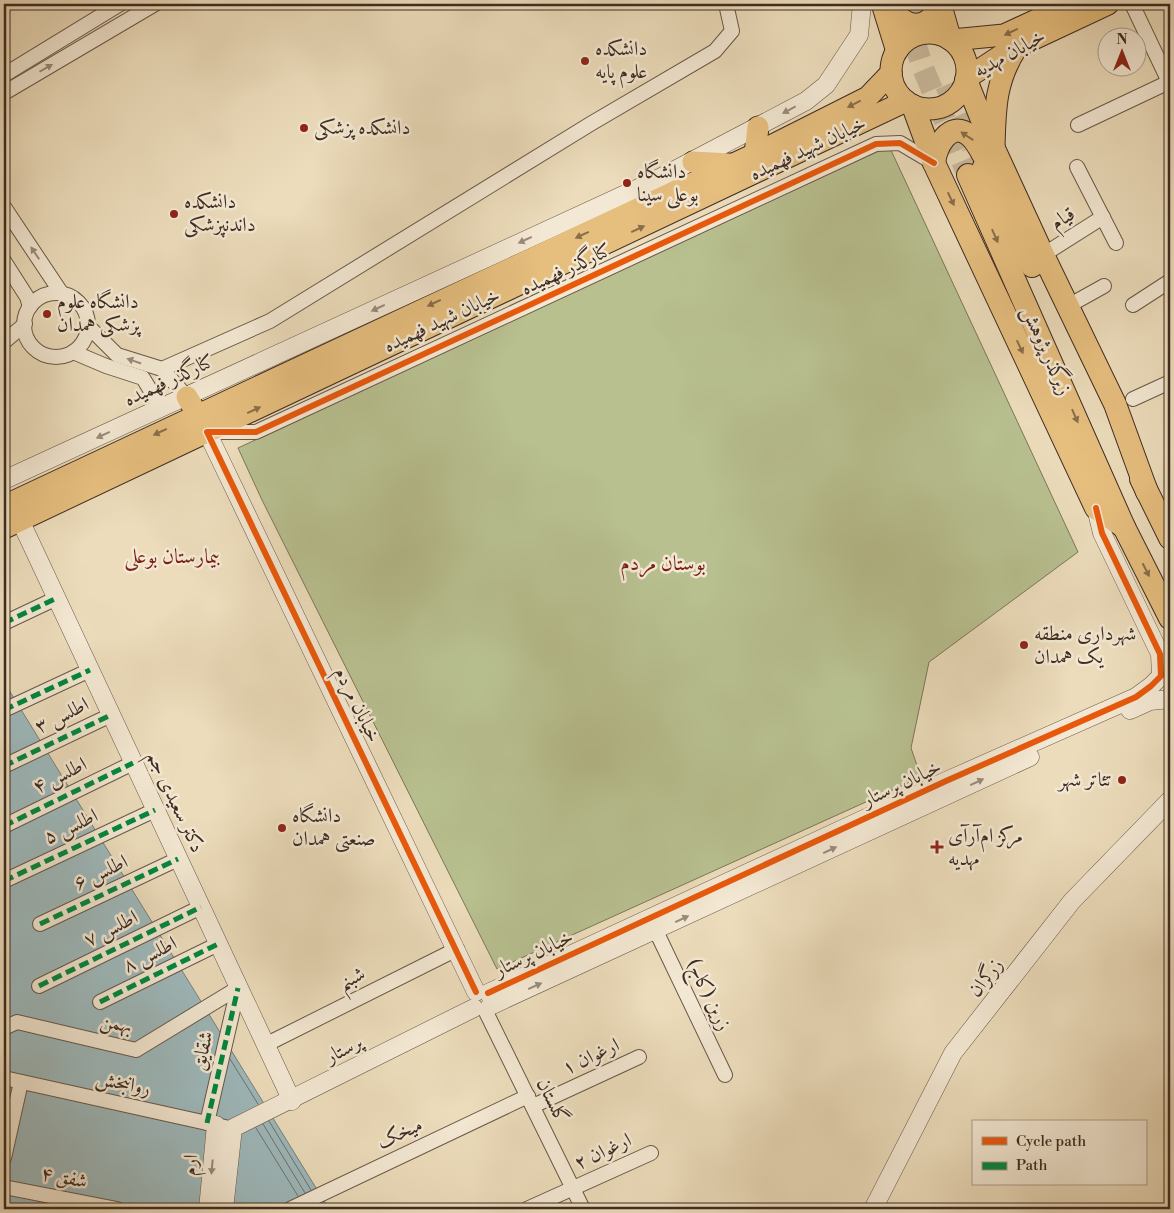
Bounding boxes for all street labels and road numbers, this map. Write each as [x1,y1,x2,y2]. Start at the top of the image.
street label: خیابان مهدیه [970,24,1050,84]
street label: خیابان شهید فهمیده [746,111,870,187]
street label: قیام [1046,202,1082,239]
street label: کنارگذر فهمیده [516,236,615,302]
street label: خیابان شهید فهمیده [380,283,504,359]
street label: زیرگذر پژوهش [1015,301,1079,399]
street label: کنارگذر فهمیده [119,347,218,413]
street label: خیابان مردم [324,663,386,749]
street label: اطلس ۳ [31,692,93,740]
street label: دکتر سعیدی جم [136,747,209,859]
street label: اطلس ۴ [29,752,91,800]
street label: خیابان پرستار [856,755,946,814]
street label: اطلس ۵ [40,804,102,850]
street label: اطلس ۶ [70,850,132,896]
street label: اطلس ۷ [80,905,142,953]
street label: خیابان پرستار [488,925,578,984]
street label: اطلس ۸ [119,931,181,979]
street label: زرگران [961,952,1009,1003]
street label: زرین (کاج) [676,955,736,1037]
street label: شبنم [334,962,373,1002]
street label: بهمن [98,1009,134,1039]
street label: شقایق [186,1029,220,1073]
street label: پرستار [319,1029,369,1071]
street label: ارغوان ۱ [558,1033,624,1081]
street label: روانبخش [93,1066,153,1102]
street label: گلستان [530,1074,575,1128]
street label: میخک [373,1113,427,1155]
street label: ارغوان ۲ [570,1128,636,1176]
street label: ارم [178,1153,208,1177]
street label: شفق ۴ [39,1161,89,1195]

